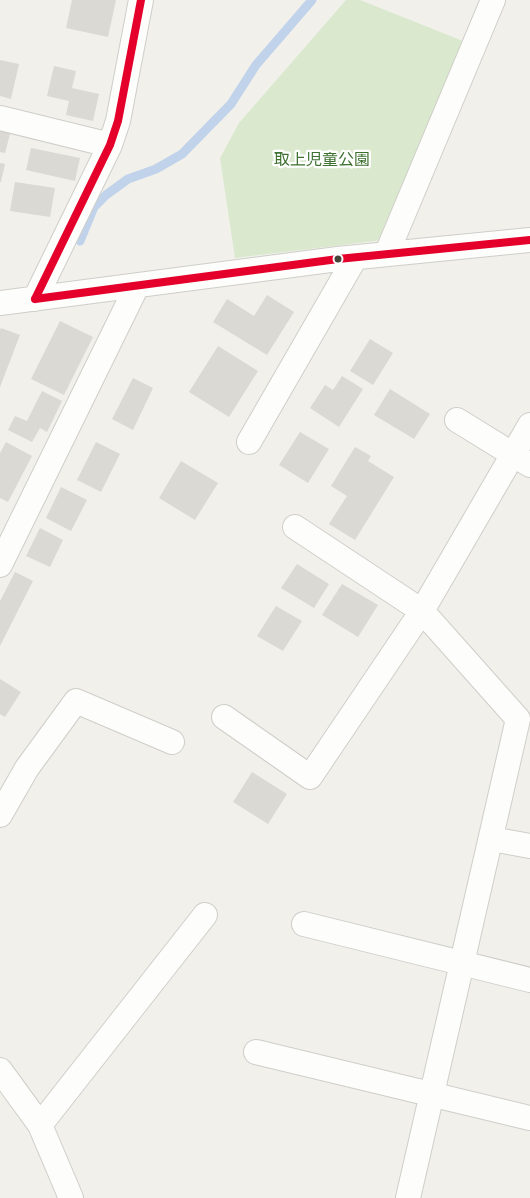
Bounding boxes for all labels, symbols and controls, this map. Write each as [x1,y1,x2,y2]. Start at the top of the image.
park label: 取上児童公園 [274,150,370,170]
unlabelled marker [333,254,343,264]

